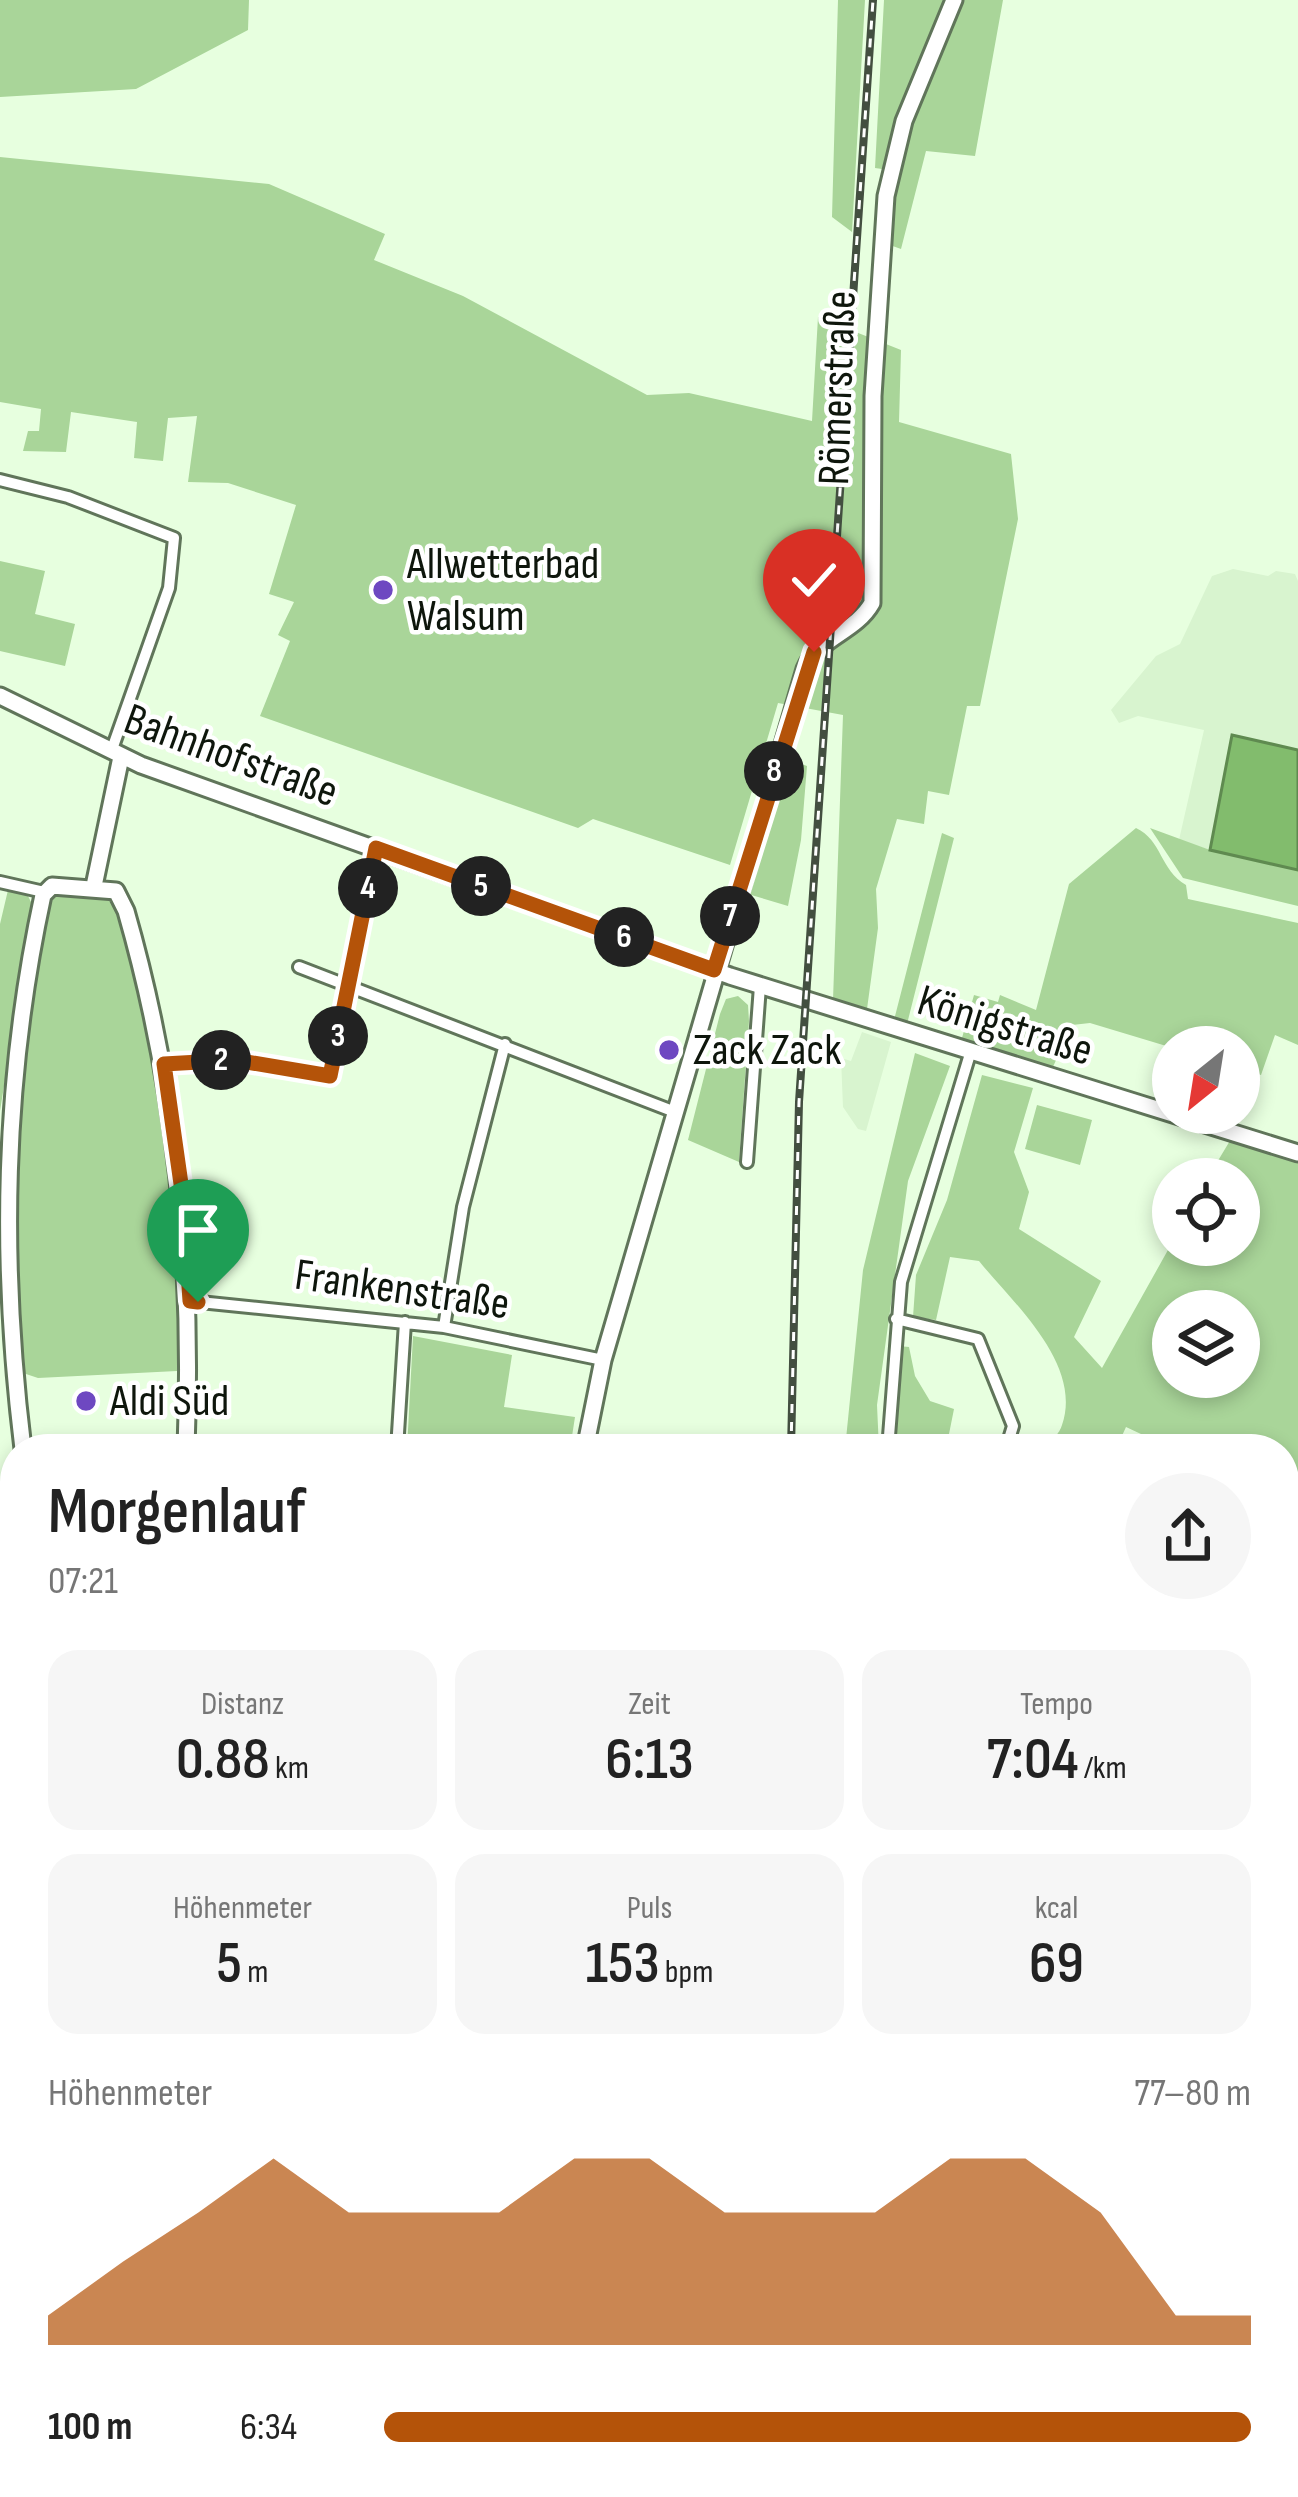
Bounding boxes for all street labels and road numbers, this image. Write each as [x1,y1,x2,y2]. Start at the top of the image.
street label: Römerstraße [807,290,869,486]
street label: Bahnhofstraße [117,692,345,820]
street label: Königstraße [911,973,1099,1079]
street label: Frankenstraße [291,1248,513,1332]

